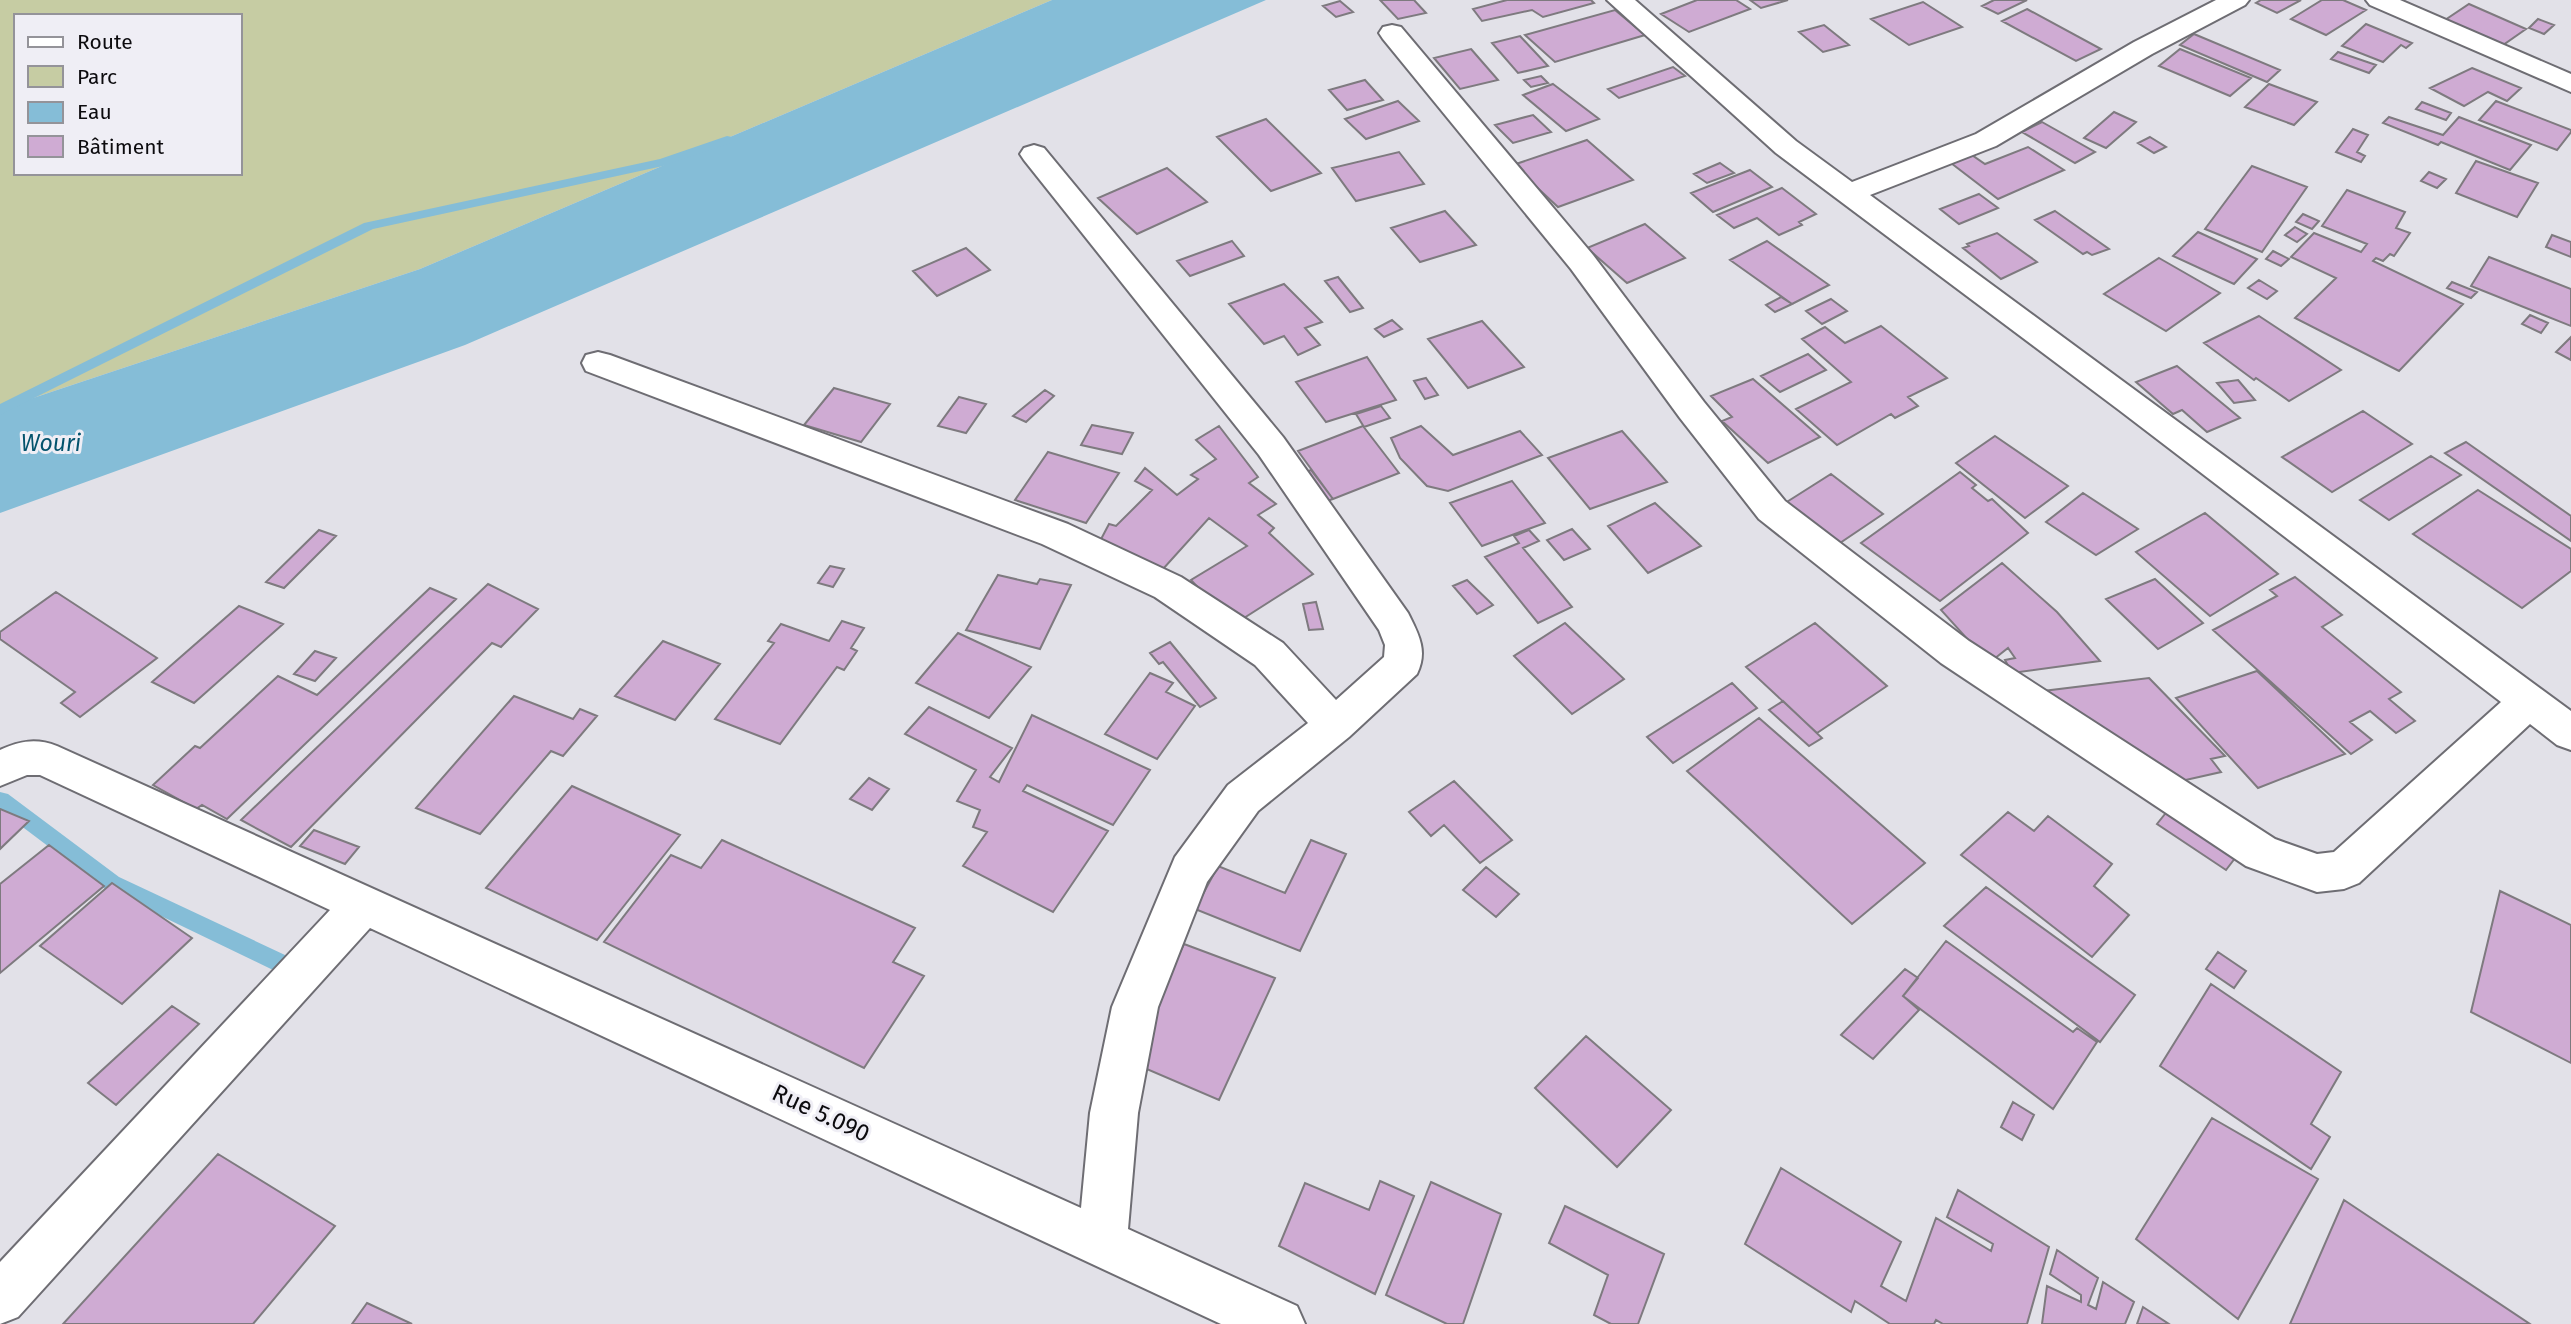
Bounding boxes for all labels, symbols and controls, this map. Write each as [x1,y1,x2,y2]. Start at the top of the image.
legend [14,14,242,175]
text: Route [77,29,133,55]
text: Parc [77,64,117,90]
text: Eau [77,99,112,125]
text: Bâtiment [77,134,164,160]
water label: Wouri [21,429,82,457]
street label: Rue 5.090 [768,1078,874,1148]

